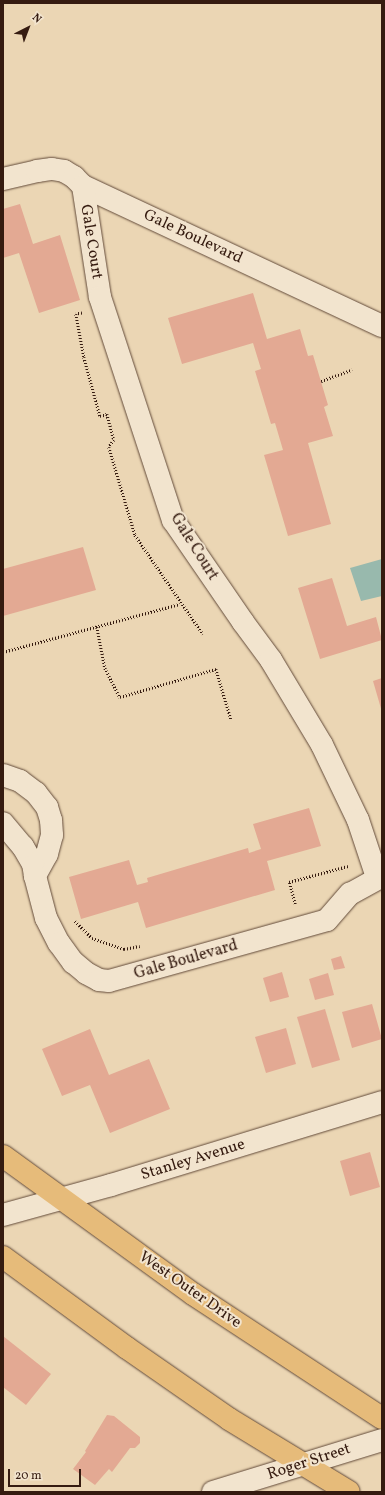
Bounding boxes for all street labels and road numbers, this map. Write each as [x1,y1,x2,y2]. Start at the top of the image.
street label: Gale Court [76,203,106,281]
street label: Gale Boulevard [140,206,246,268]
street label: Gale Court [166,510,222,584]
street label: Gale Boulevard [132,936,240,984]
street label: Stanley Avenue [138,1135,248,1185]
street label: West Outer Drive [135,1248,245,1332]
street label: Roger Street [265,1439,353,1485]

